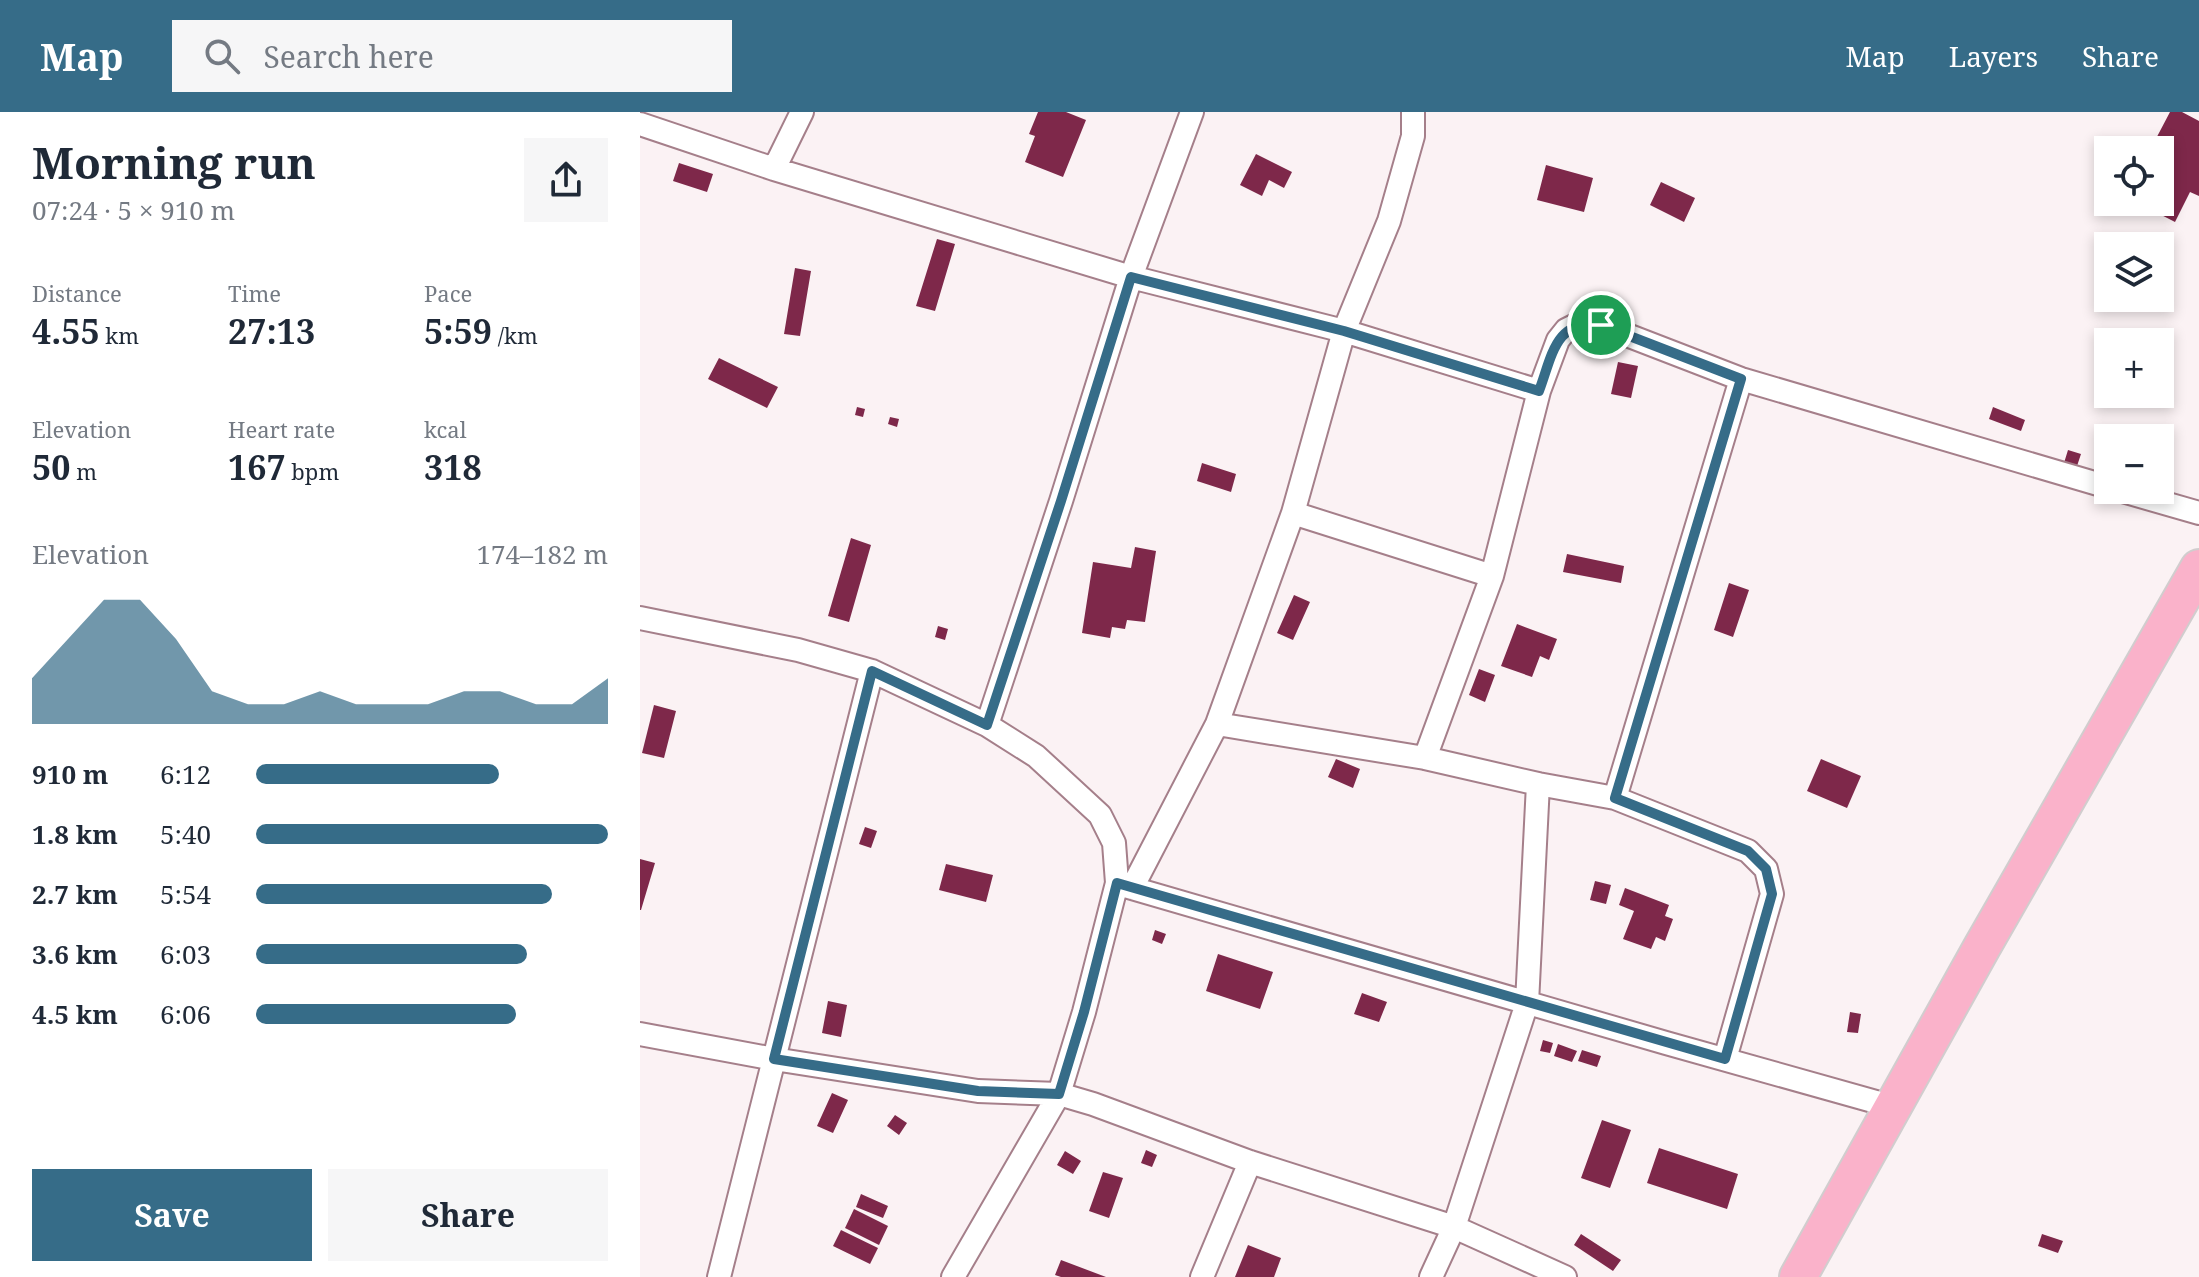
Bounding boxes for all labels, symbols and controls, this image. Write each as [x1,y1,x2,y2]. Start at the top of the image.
search box [172,20,732,92]
text: Map [40,30,124,82]
icon: search [200,34,244,78]
text: Search here [264,36,434,77]
text: Map [1846,37,1905,75]
text: Layers [1949,37,2038,75]
text: Share [2082,37,2159,75]
text: Morning run [32,132,316,192]
map controls [2094,136,2174,504]
button: locate [2094,136,2174,216]
button: share [524,138,608,222]
text: 07:24 · 5 × 910 m [32,192,235,228]
button: layers [2094,232,2174,312]
text: Distance [32,278,122,308]
text: Time [228,278,281,308]
text: Pace [424,278,472,308]
pin [1567,291,1635,359]
icon: arrive [1579,303,1623,347]
text: 4.55 [32,308,100,354]
text: 27:13 [228,308,315,354]
text: 5:59 [424,308,492,354]
text: km [100,320,139,350]
text: /km [492,320,538,350]
button: + [2094,328,2174,408]
text: Elevation [32,414,131,444]
text: Heart rate [228,414,335,444]
text: kcal [424,414,466,444]
button: − [2094,424,2174,504]
text: 50 [32,444,70,490]
text: 167 [228,444,286,490]
text: 318 [424,444,482,490]
text: m [70,456,97,486]
text: bpm [286,456,339,486]
text: Elevation [32,536,149,572]
text: 174–182 m [476,536,608,572]
text: 910 m [32,756,108,792]
text: 6:12 [160,756,211,792]
text: 1.8 km [32,816,118,852]
text: 5:40 [160,816,211,852]
text: 2.7 km [32,876,118,912]
text: 5:54 [160,876,211,912]
text: 3.6 km [32,936,118,972]
text: 6:03 [160,936,211,972]
text: 4.5 km [32,996,118,1032]
text: 6:06 [160,996,211,1032]
button: Save [32,1169,312,1261]
button: Share [328,1169,608,1261]

